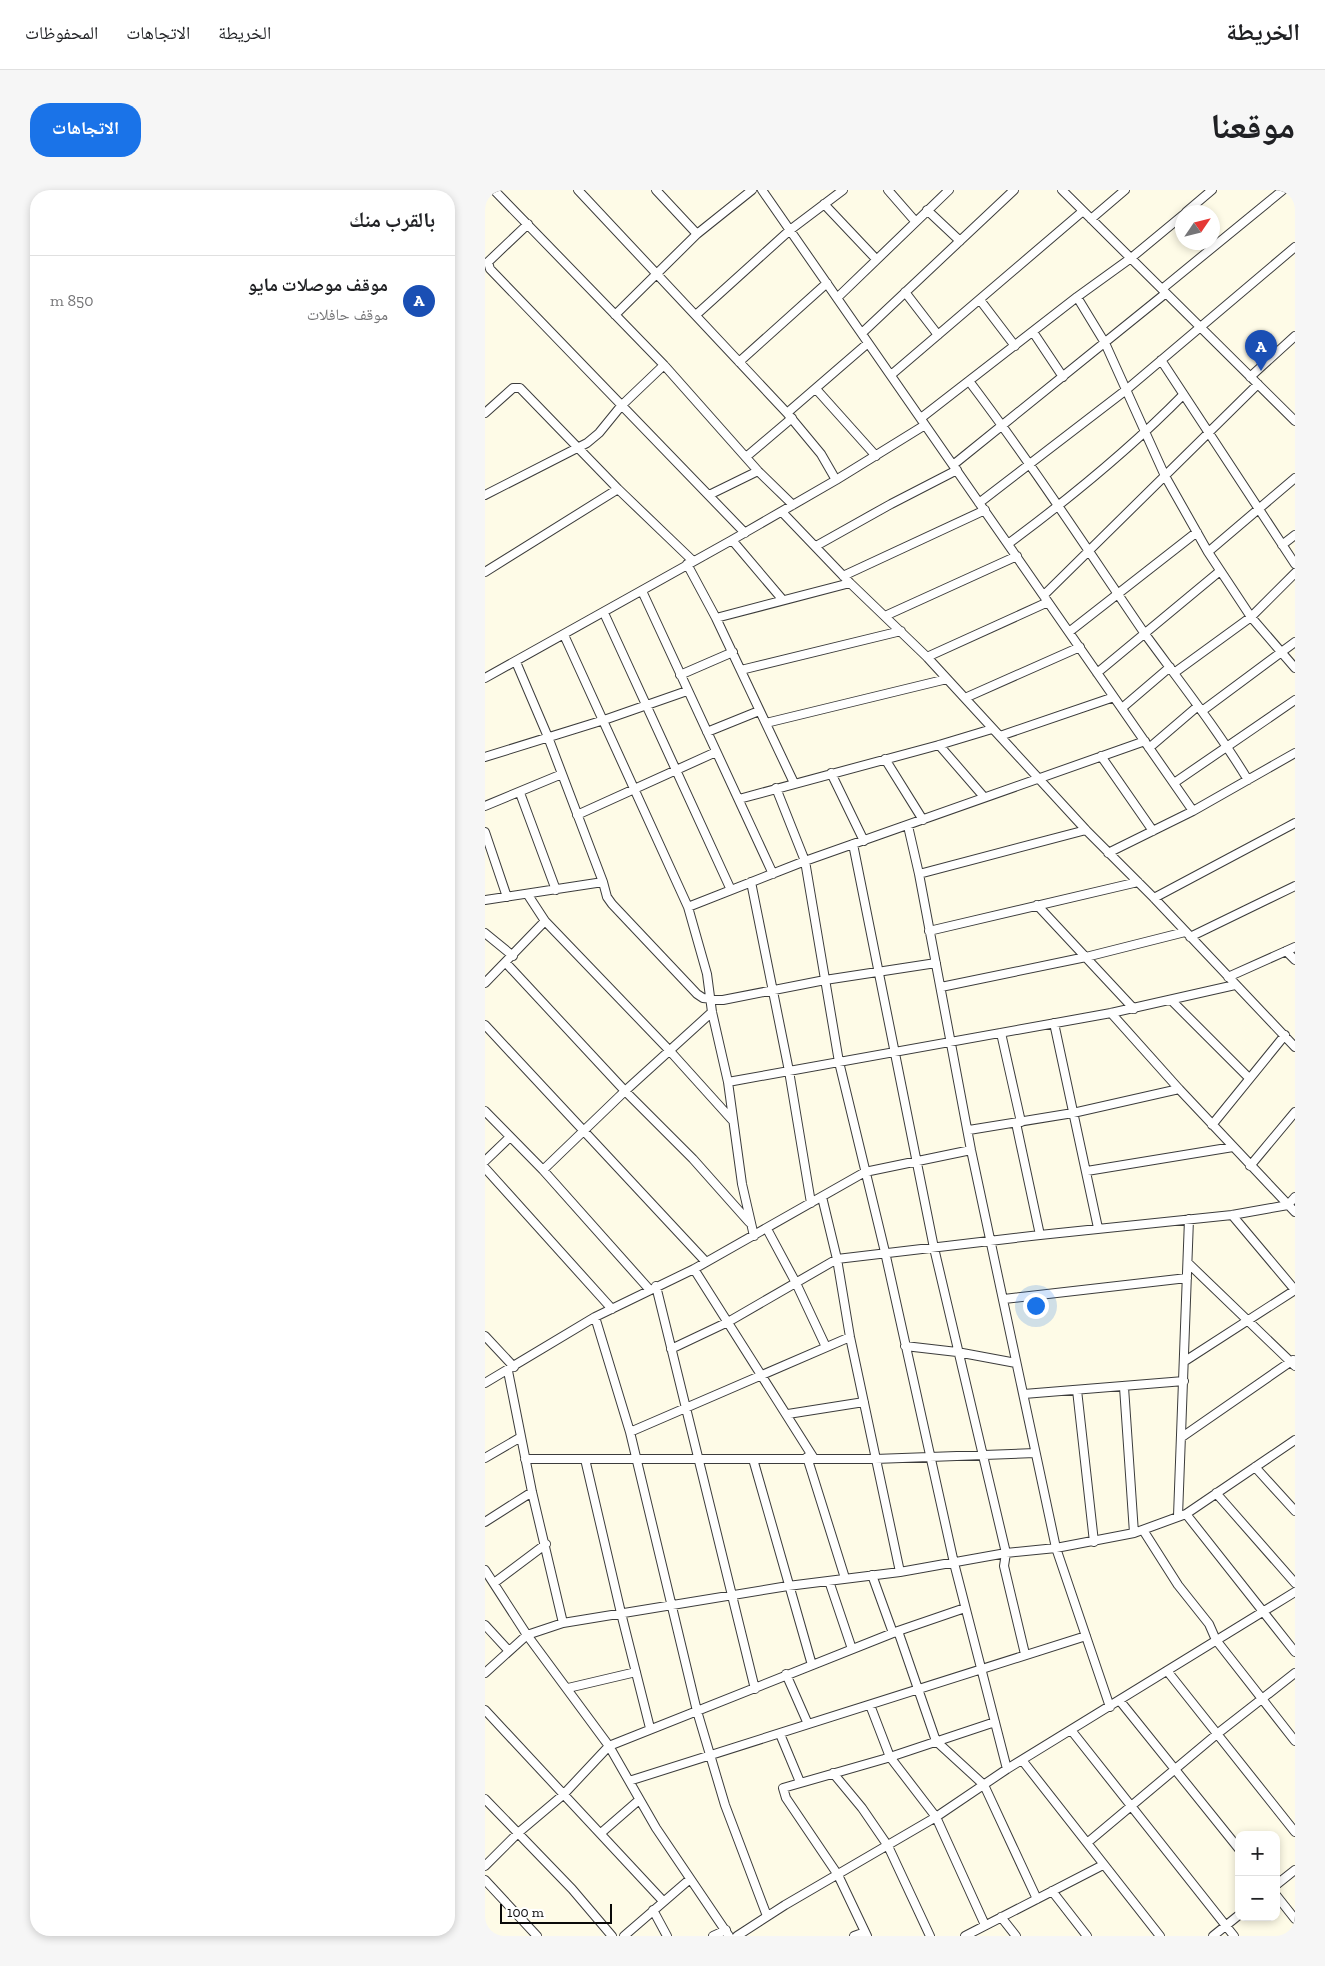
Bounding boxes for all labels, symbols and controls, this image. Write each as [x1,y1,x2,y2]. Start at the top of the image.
text: الخريطة [1226,17,1300,46]
text: المحفوظات [25,22,98,44]
text: الاتجاهات [126,22,190,44]
text: الخريطة [218,22,271,44]
button: الاتجاهات [30,103,141,157]
text: موقعنا [1210,105,1295,147]
north arrow [1175,205,1220,250]
text: بالقرب منك [349,207,435,232]
text: موقف موصلات مايو [248,273,388,296]
text: 850 m [50,291,93,310]
text: A [414,291,425,310]
text: موقف حافلات [307,305,388,324]
pin: A [1245,330,1277,371]
your location [1023,1293,1049,1319]
map controls [1235,1831,1280,1921]
button: + [1235,1831,1280,1876]
button: − [1235,1876,1280,1921]
scale bar [500,1901,613,1924]
text: 100 m [507,1904,544,1921]

